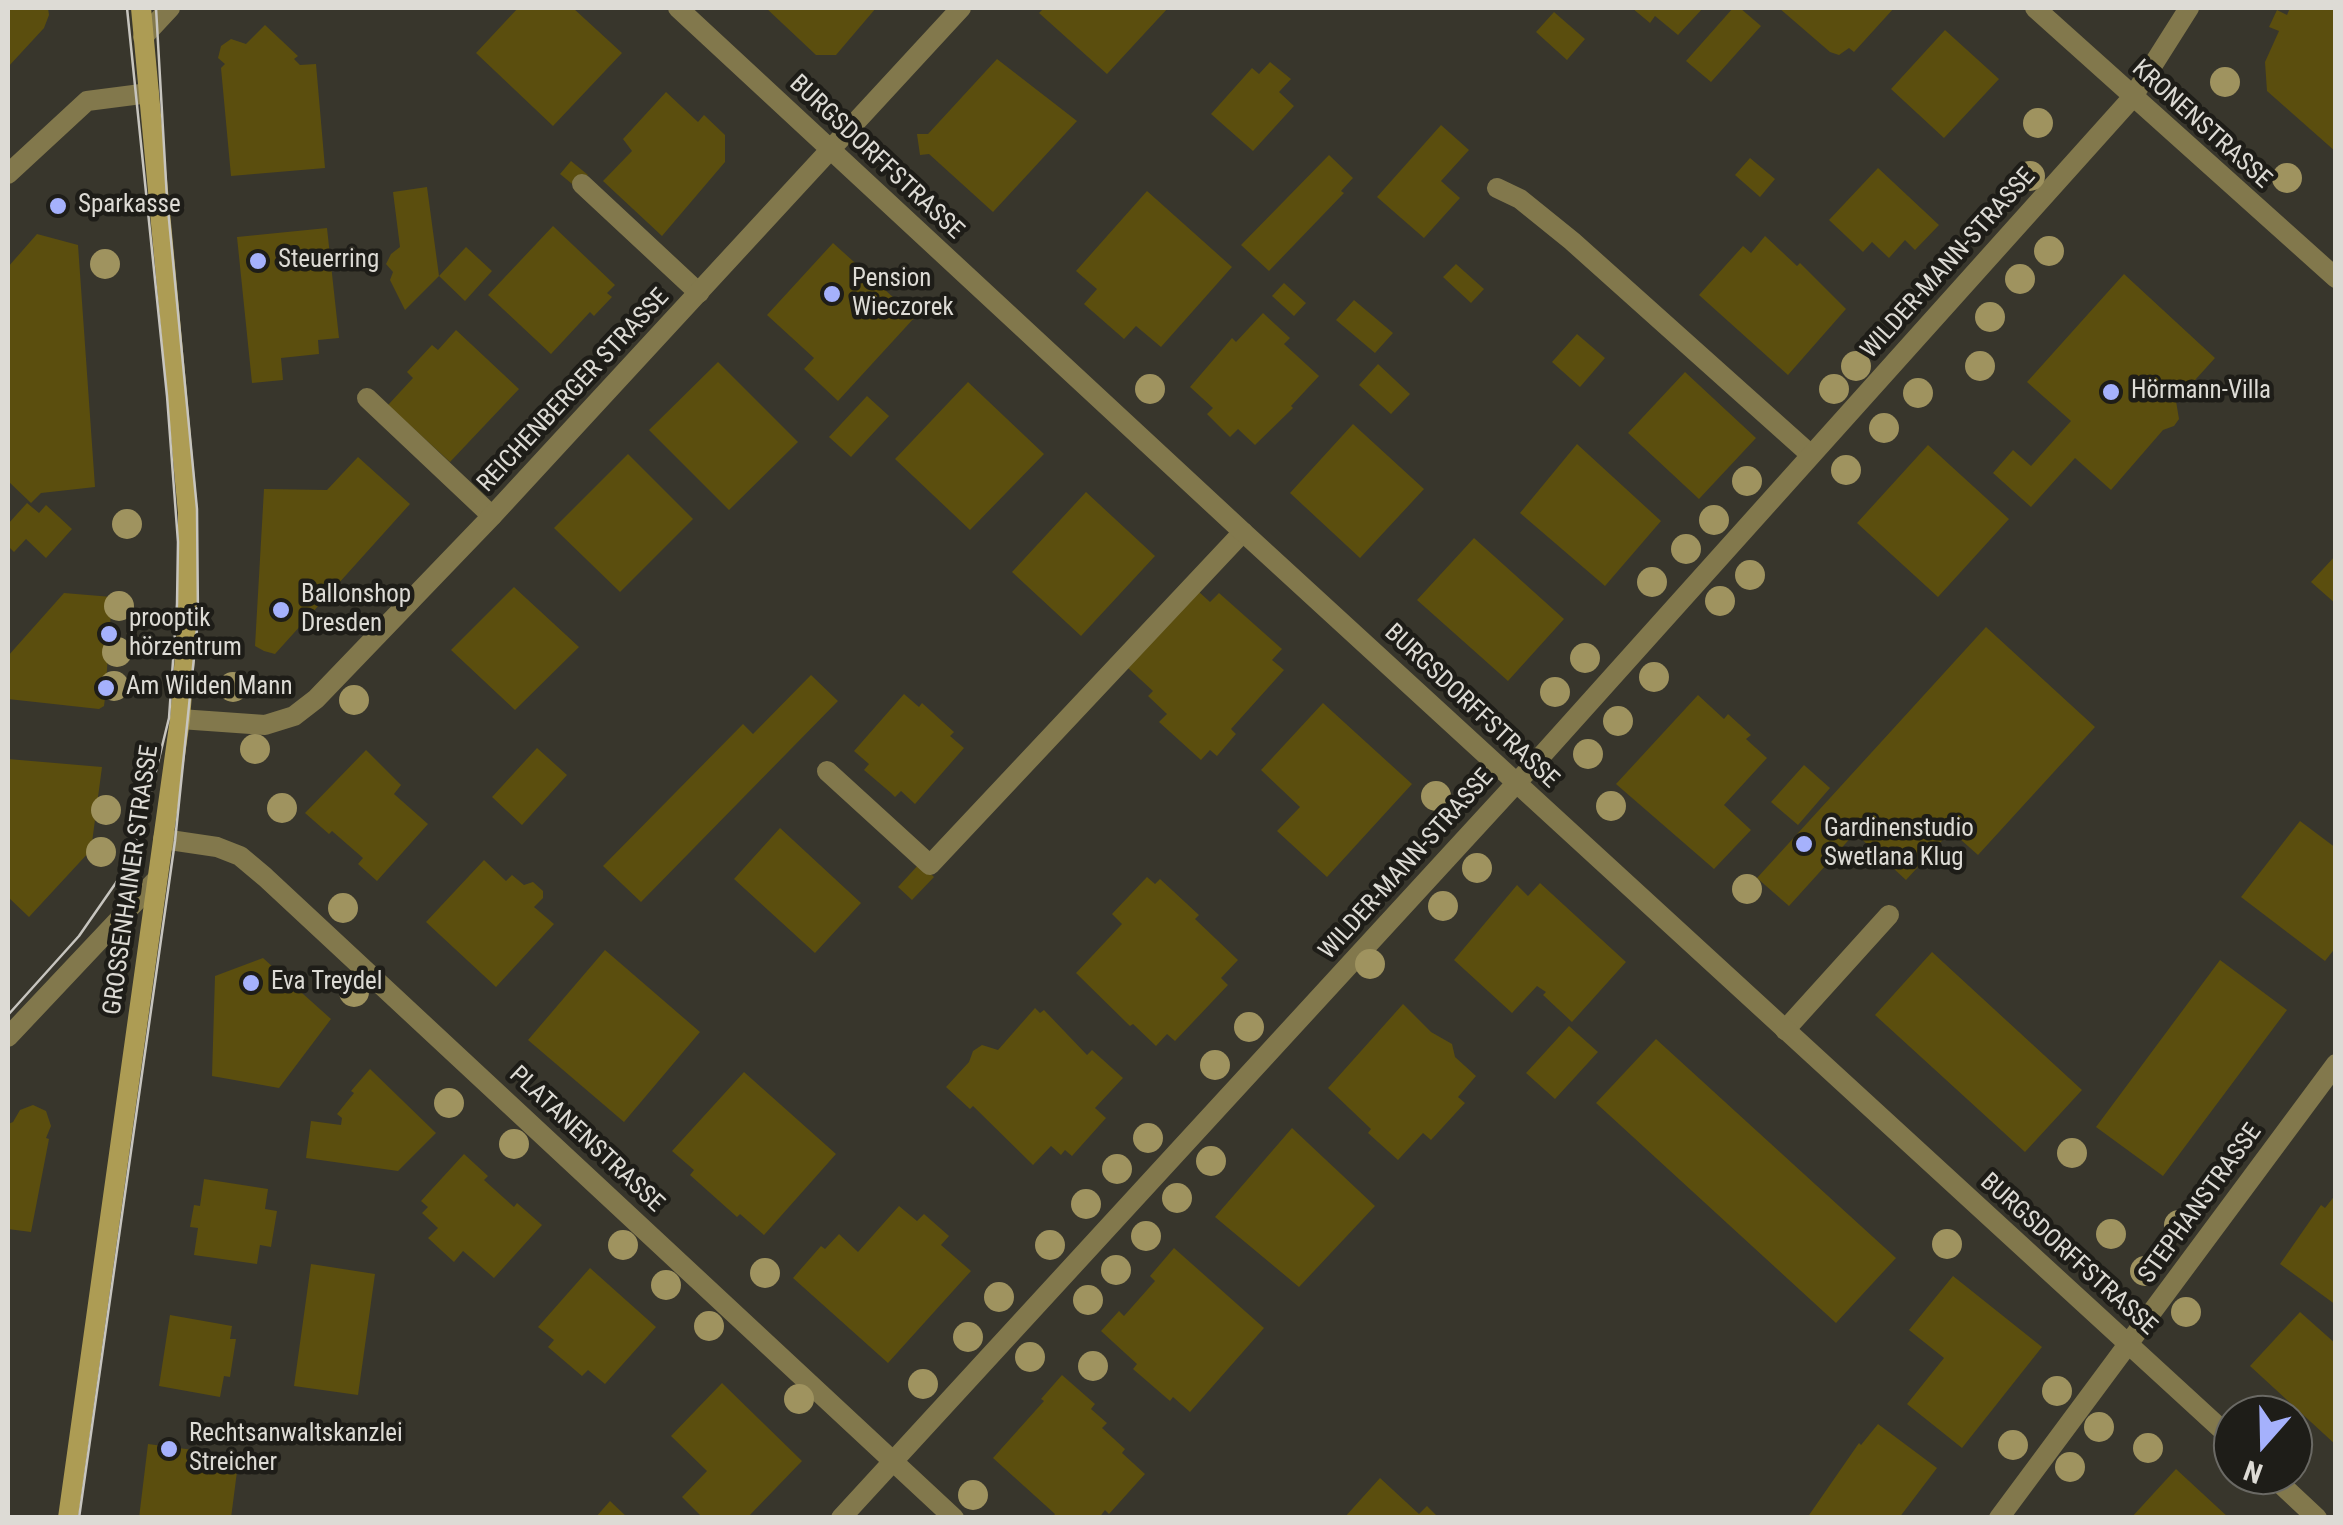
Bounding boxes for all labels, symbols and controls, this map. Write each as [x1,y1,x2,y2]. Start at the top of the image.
street label: KRONENSTRASSE [2125,55,2277,195]
street label: BURGSDORFFSTRASSE [783,70,969,246]
street label: WILDER-MANN-STRASSE [1856,163,2042,365]
place label: Sparkasse [78,191,181,221]
marker: Sparkasse [47,195,69,217]
place label: Steuerring [278,246,379,276]
marker: Steuerring [247,250,269,272]
place label: Pension Wieczorek [852,265,954,324]
street label: REICHENBERGER STRASSE [472,283,676,499]
marker: Pension Wieczorek [821,283,843,305]
place label: Hörmann-Villa [2131,377,2271,407]
marker: Hörmann-Villa [2100,381,2122,403]
place label: Ballonshop Dresden [301,581,411,640]
marker: Ballonshop Dresden [270,599,292,621]
place label: prooptik hörzentrum [129,605,242,664]
street label: BURGSDORFFSTRASSE [1378,619,1564,795]
marker: prooptik hörzentrum [98,623,120,645]
place label: Am Wilden Mann [126,673,293,703]
marker: Am Wilden Mann [95,677,117,699]
street label: GROSSENHAINER STRASSE [98,743,166,1017]
street label: WILDER-MANN-STRASSE [1314,764,1500,966]
place label: Gardinenstudio Swetlana Klug [1824,815,1974,874]
marker: Gardinenstudio Swetlana Klug [1793,833,1815,855]
place label: Eva Treydel [271,968,382,998]
marker: Eva Treydel [240,972,262,994]
street label: PLATANENSTRASSE [502,1061,670,1219]
street label: STEPHANSTRASSE [2133,1118,2269,1290]
street label: BURGSDORFFSTRASSE [1973,1168,2163,1342]
north arrow [2213,1395,2313,1495]
place label: Rechtsanwaltskanzlei Streicher [189,1420,403,1479]
marker: Rechtsanwaltskanzlei Streicher [158,1438,180,1460]
text: N [2240,1453,2267,1490]

